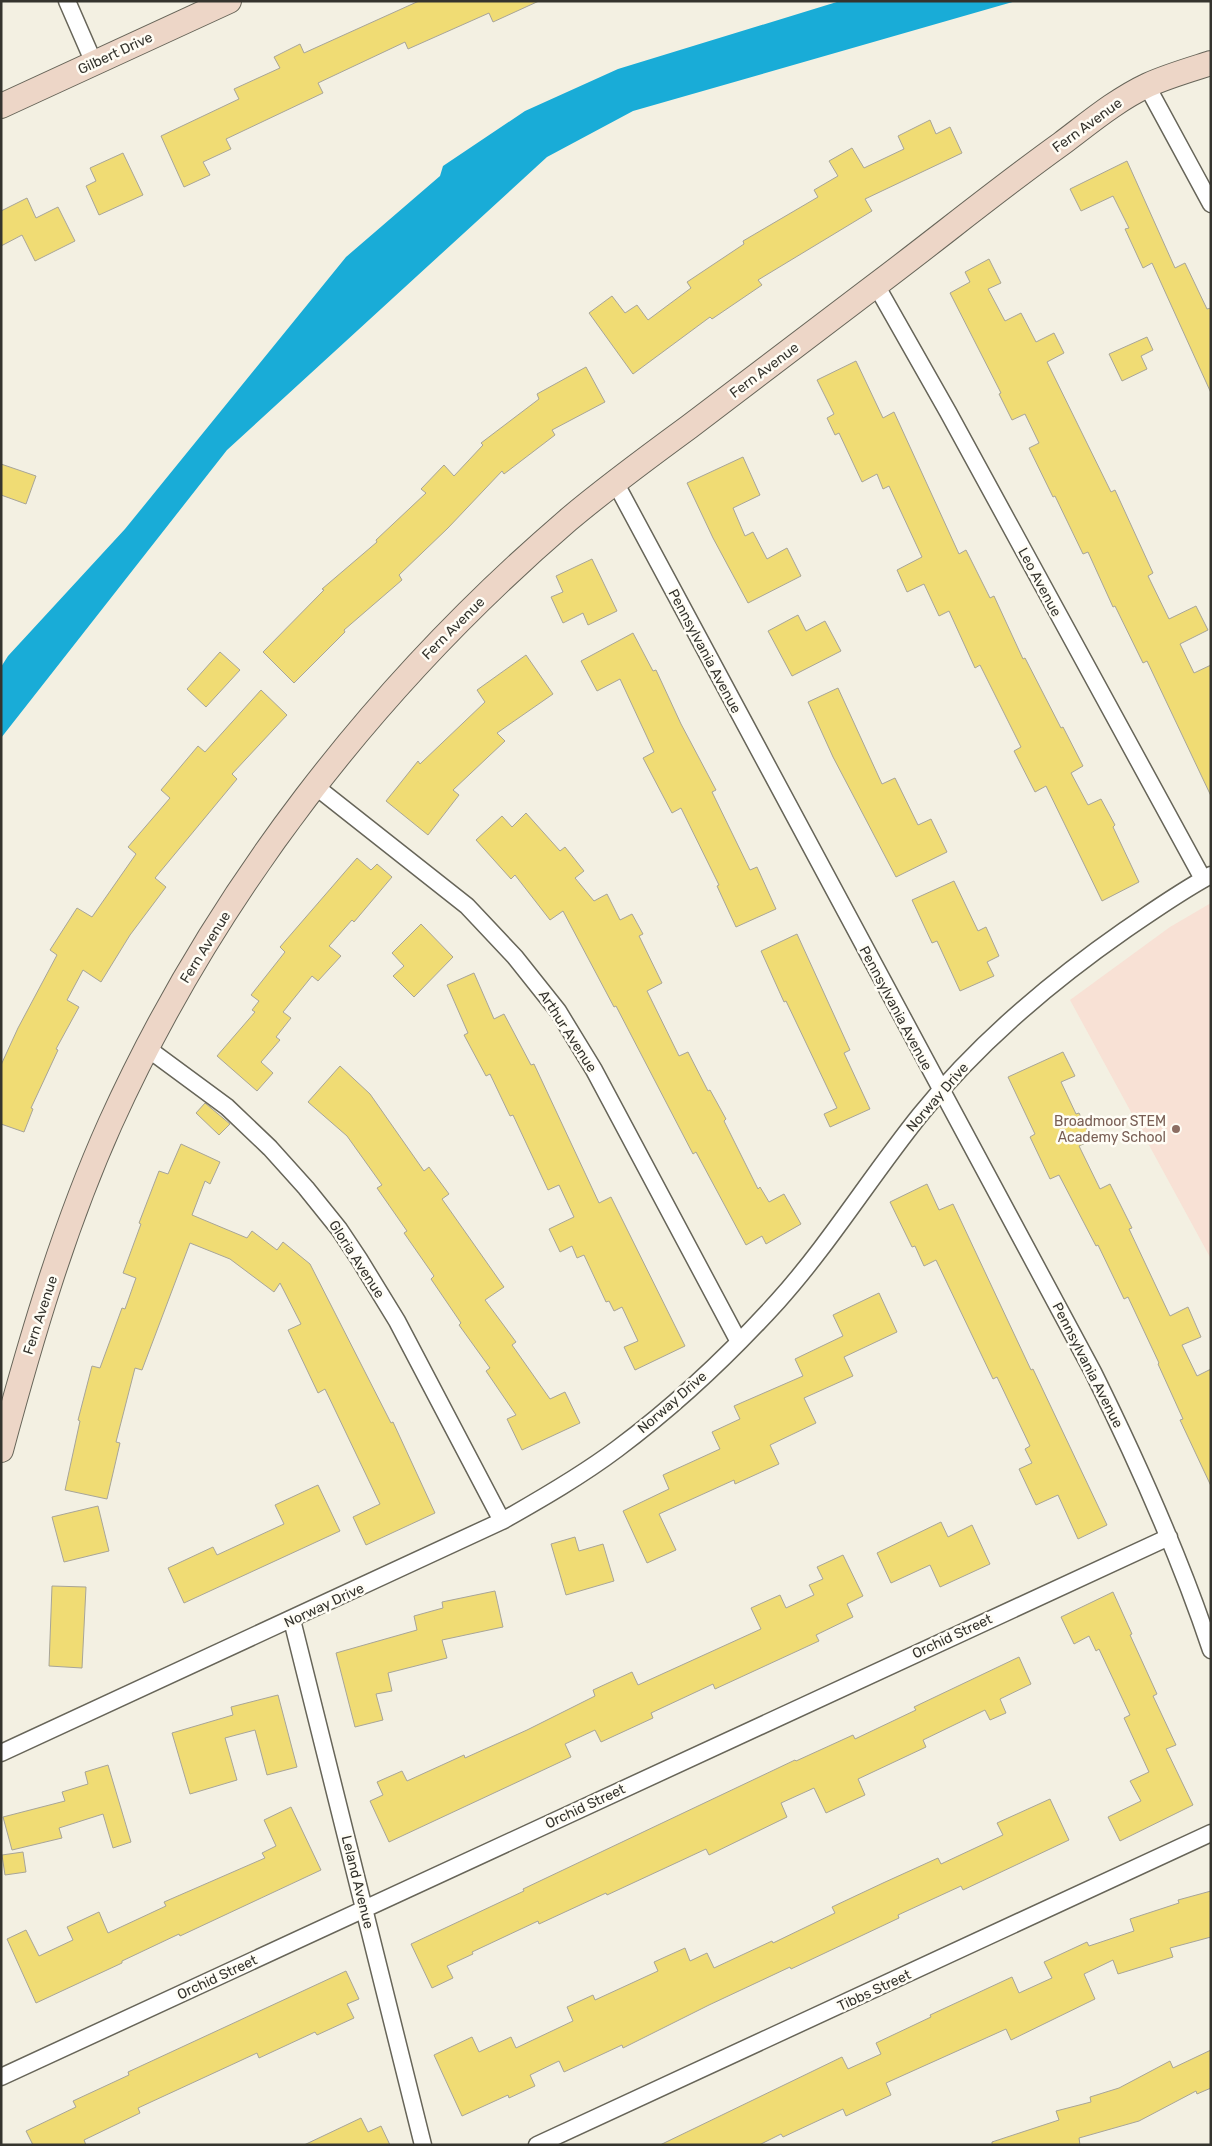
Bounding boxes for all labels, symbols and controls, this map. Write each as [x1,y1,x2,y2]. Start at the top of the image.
street label: Gilbert Drive [75,29,155,78]
street label: Fern Avenue [1049,94,1125,156]
street label: Fern Avenue [727,339,802,402]
street label: Leo Avenue [1014,545,1065,620]
street label: Pennsylvania Avenue [665,586,745,717]
street label: Fern Avenue [418,593,488,663]
street label: Fern Avenue [177,908,234,986]
street label: Pennsylvania Avenue [856,943,936,1074]
street label: Arthur Avenue [535,987,600,1076]
street label: Norway Drive [903,1059,972,1135]
place label: Broadmoor STEM Academy School [1054,1113,1166,1146]
marker: Broadmoor STEM Academy School [1170,1123,1182,1135]
street label: Gloria Avenue [325,1217,388,1302]
street label: Fern Avenue [20,1274,61,1357]
street label: Pennsylvania Avenue [1049,1300,1127,1431]
street label: Norway Drive [634,1368,711,1437]
street label: Norway Drive [282,1579,367,1631]
street label: Orchid Street [909,1610,995,1662]
street label: Orchid Street [542,1780,628,1832]
street label: Leland Avenue [338,1834,377,1931]
street label: Orchid Street [174,1951,260,2003]
street label: Tibbs Street [835,1966,914,2015]

